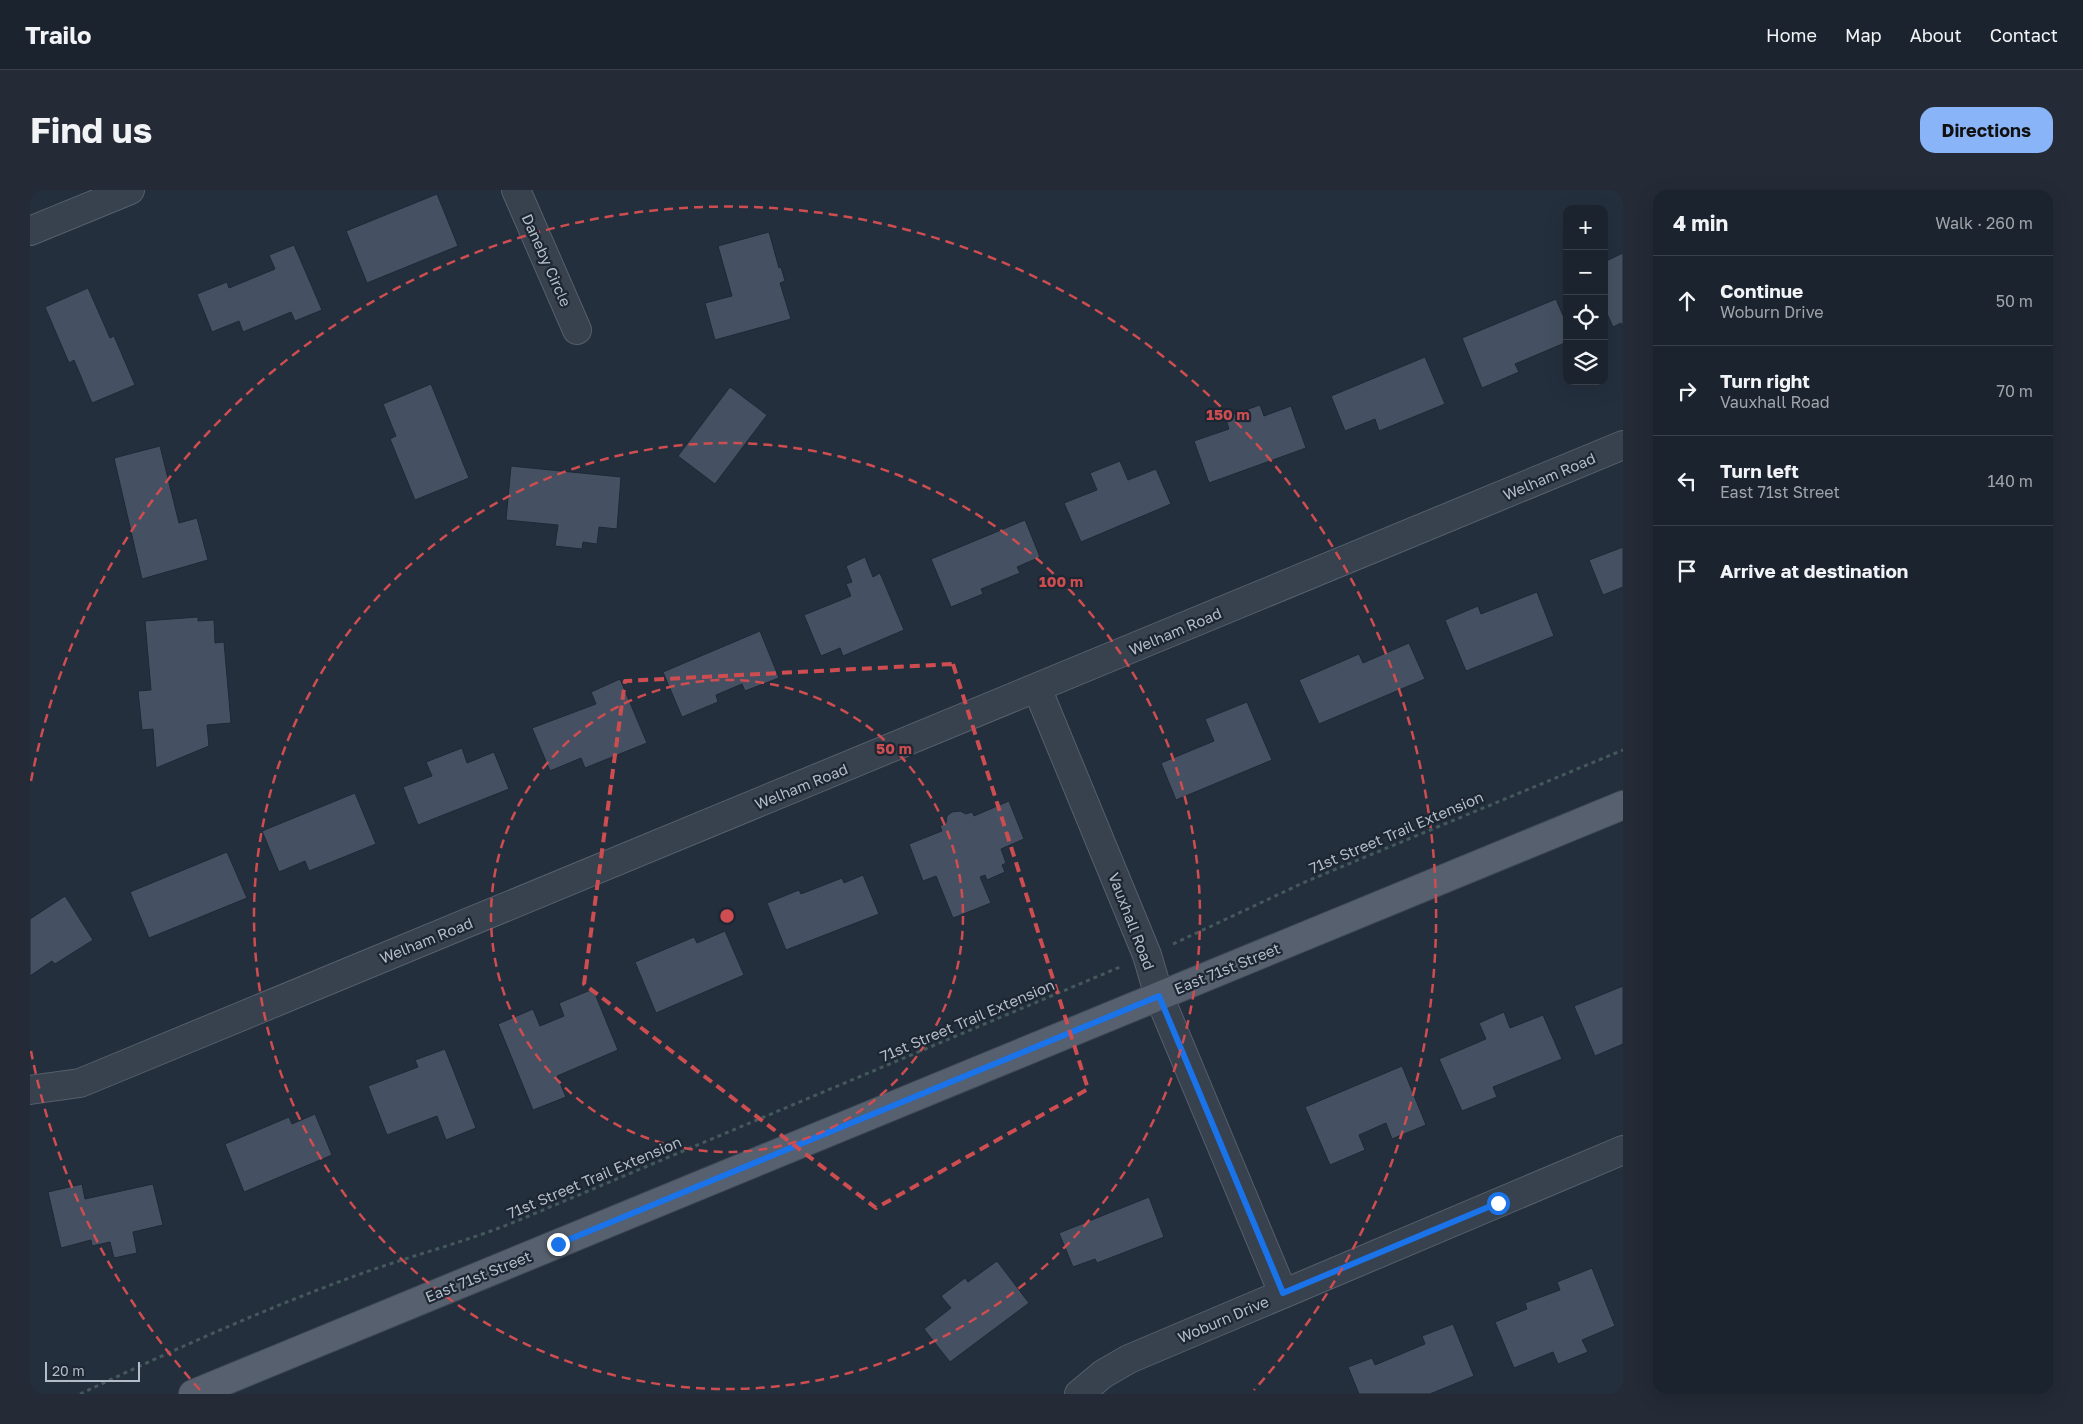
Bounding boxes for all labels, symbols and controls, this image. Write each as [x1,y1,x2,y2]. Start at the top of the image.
text: Trailo [25,20,91,49]
text: Home [1766,24,1817,46]
text: Map [1845,24,1882,46]
text: About [1910,24,1962,46]
text: Contact [1990,24,2058,46]
button: Directions [1920,107,2053,153]
text: Find us [30,109,152,151]
map controls [1563,205,1608,385]
button: + [1563,205,1608,250]
text: 4 min [1673,210,1728,236]
street label: Daneby Circle [519,211,576,309]
text: Walk · 260 m [1935,213,2033,233]
button: − [1563,250,1608,295]
text: Continue [1720,279,1803,302]
icon: ahead [1673,287,1701,315]
text: 50 m [1996,291,2033,311]
button: locate [1563,295,1608,340]
text: Woburn Drive [1720,302,1824,322]
button: layers [1563,340,1608,385]
text: Turn right [1720,369,1810,392]
icon: right [1673,377,1701,405]
text: 70 m [1996,381,2033,401]
text: Vauxhall Road [1720,392,1830,412]
text: 150 m [1206,405,1250,423]
street label: Welham Road [1500,448,1598,504]
text: Turn left [1720,459,1799,482]
icon: left [1673,467,1701,495]
text: 140 m [1987,471,2033,491]
text: East 71st Street [1720,482,1840,502]
icon: arrive [1673,557,1701,585]
text: Arrive at destination [1720,559,1908,582]
text: 100 m [1039,572,1083,590]
street label: Welham Road [1126,603,1224,659]
text: 50 m [876,739,912,757]
street label: Welham Road [752,759,850,813]
street label: 71st Street Trail Extension [1306,787,1486,877]
street label: Vauxhall Road [1105,870,1159,972]
centre of rings [718,907,736,925]
street label: Welham Road [377,913,475,967]
street label: East 71st Street [1171,939,1283,997]
street label: 71st Street Trail Extension [877,975,1057,1065]
street label: 71st Street Trail Extension [504,1132,684,1222]
route start [1487,1192,1510,1215]
route end [547,1233,570,1256]
street label: East 71st Street [422,1247,534,1305]
street label: Woburn Drive [1175,1292,1271,1346]
scale bar [45,1359,140,1382]
text: 20 m [52,1362,85,1379]

